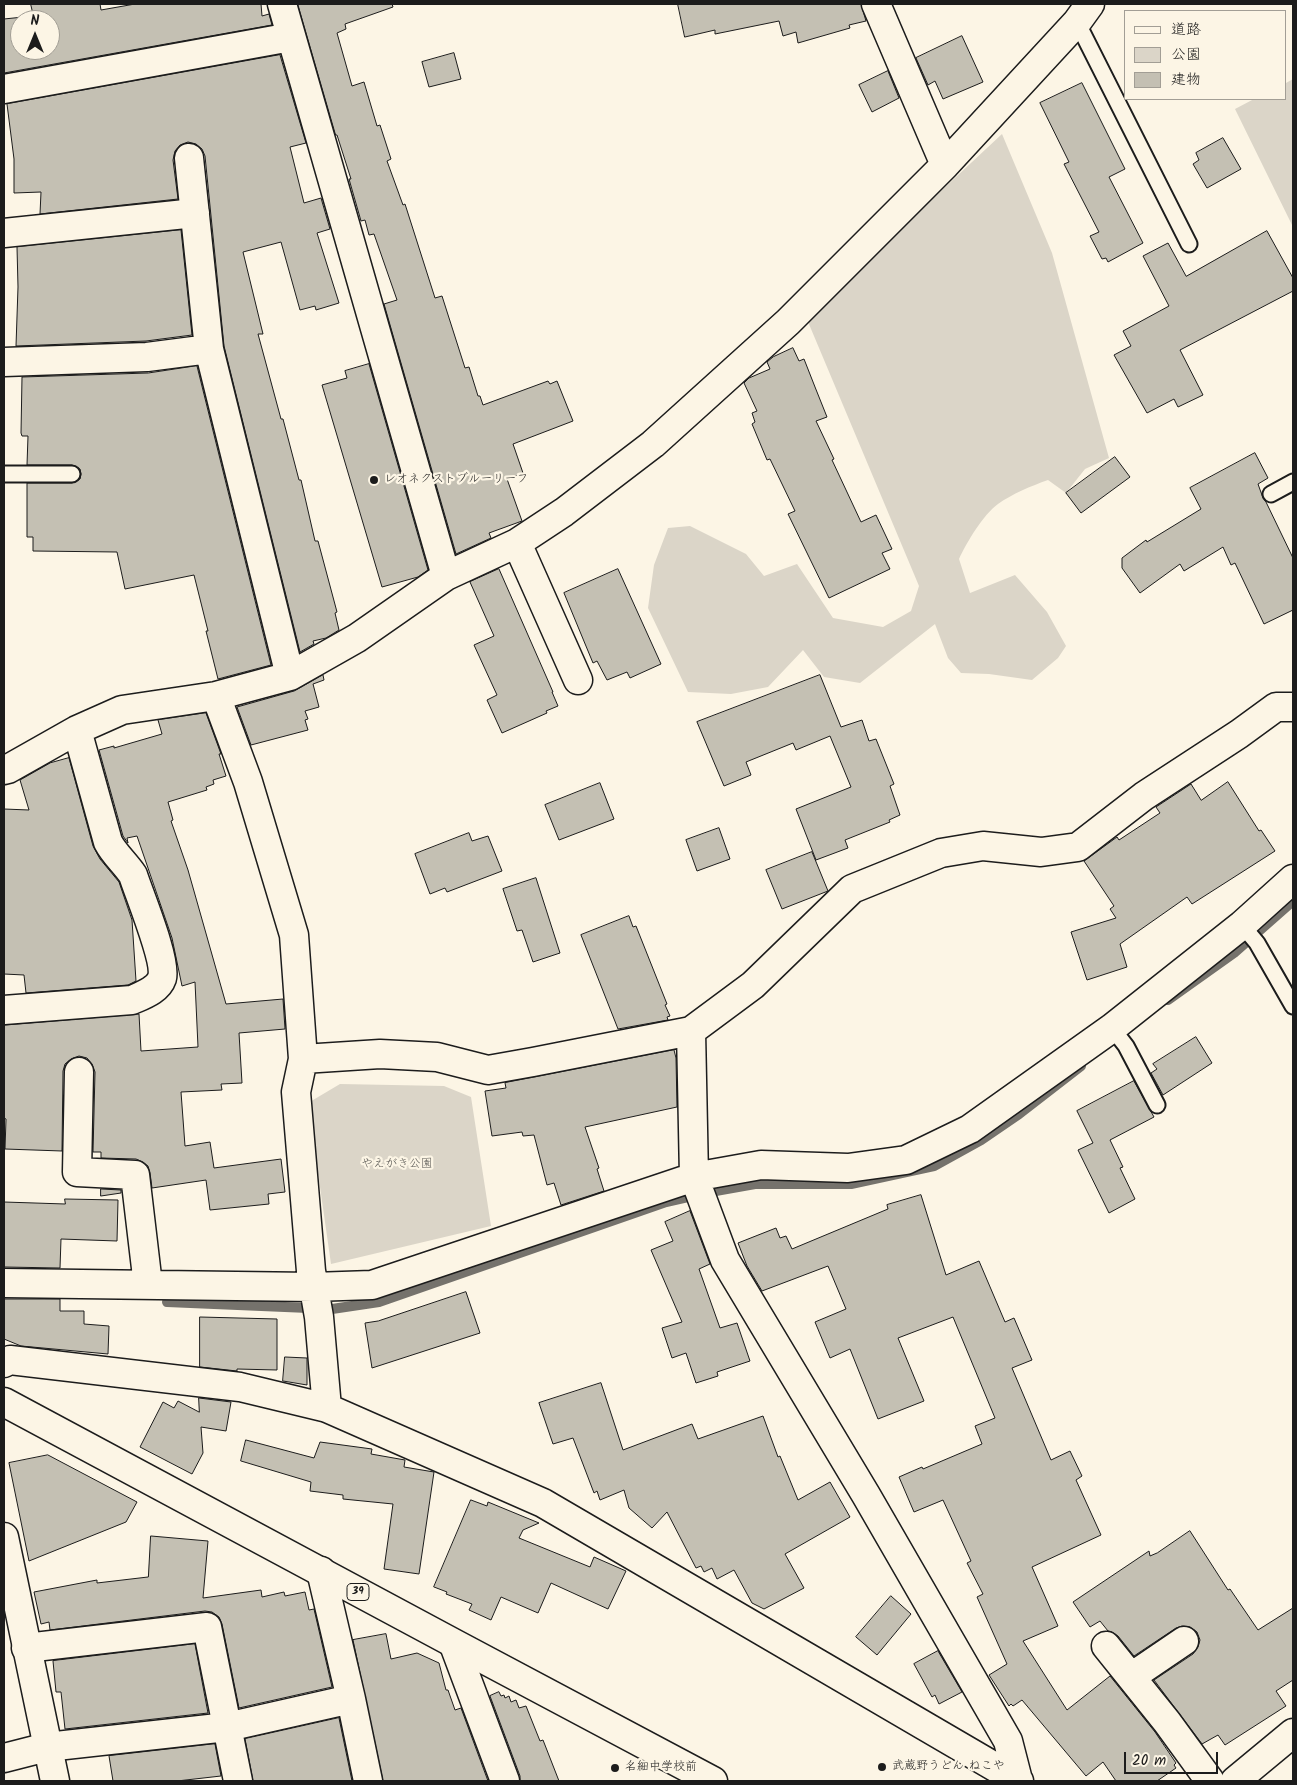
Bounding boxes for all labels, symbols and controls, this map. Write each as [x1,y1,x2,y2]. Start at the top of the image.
north arrow [10,10,60,60]
text: N [31,10,39,32]
legend [1124,10,1287,100]
text: 道路 [1171,18,1201,42]
text: 公園 [1171,43,1201,67]
text: 建物 [1171,68,1201,92]
place label: レオネクストブルーリーフ [384,473,528,487]
marker: レオネクストブルーリーフ [368,474,380,486]
park label: やえがき公園 [361,1158,433,1172]
road number: 39 [347,1584,369,1600]
scale bar [1127,1742,1221,1774]
text: 20 m [1132,1749,1166,1773]
place label: 武蔵野うどん ねこや [892,1760,1005,1774]
place label: 名細中学校前 [625,1761,697,1775]
marker: 武蔵野うどん ねこや [876,1761,888,1773]
marker: 名細中学校前 [609,1762,621,1774]

